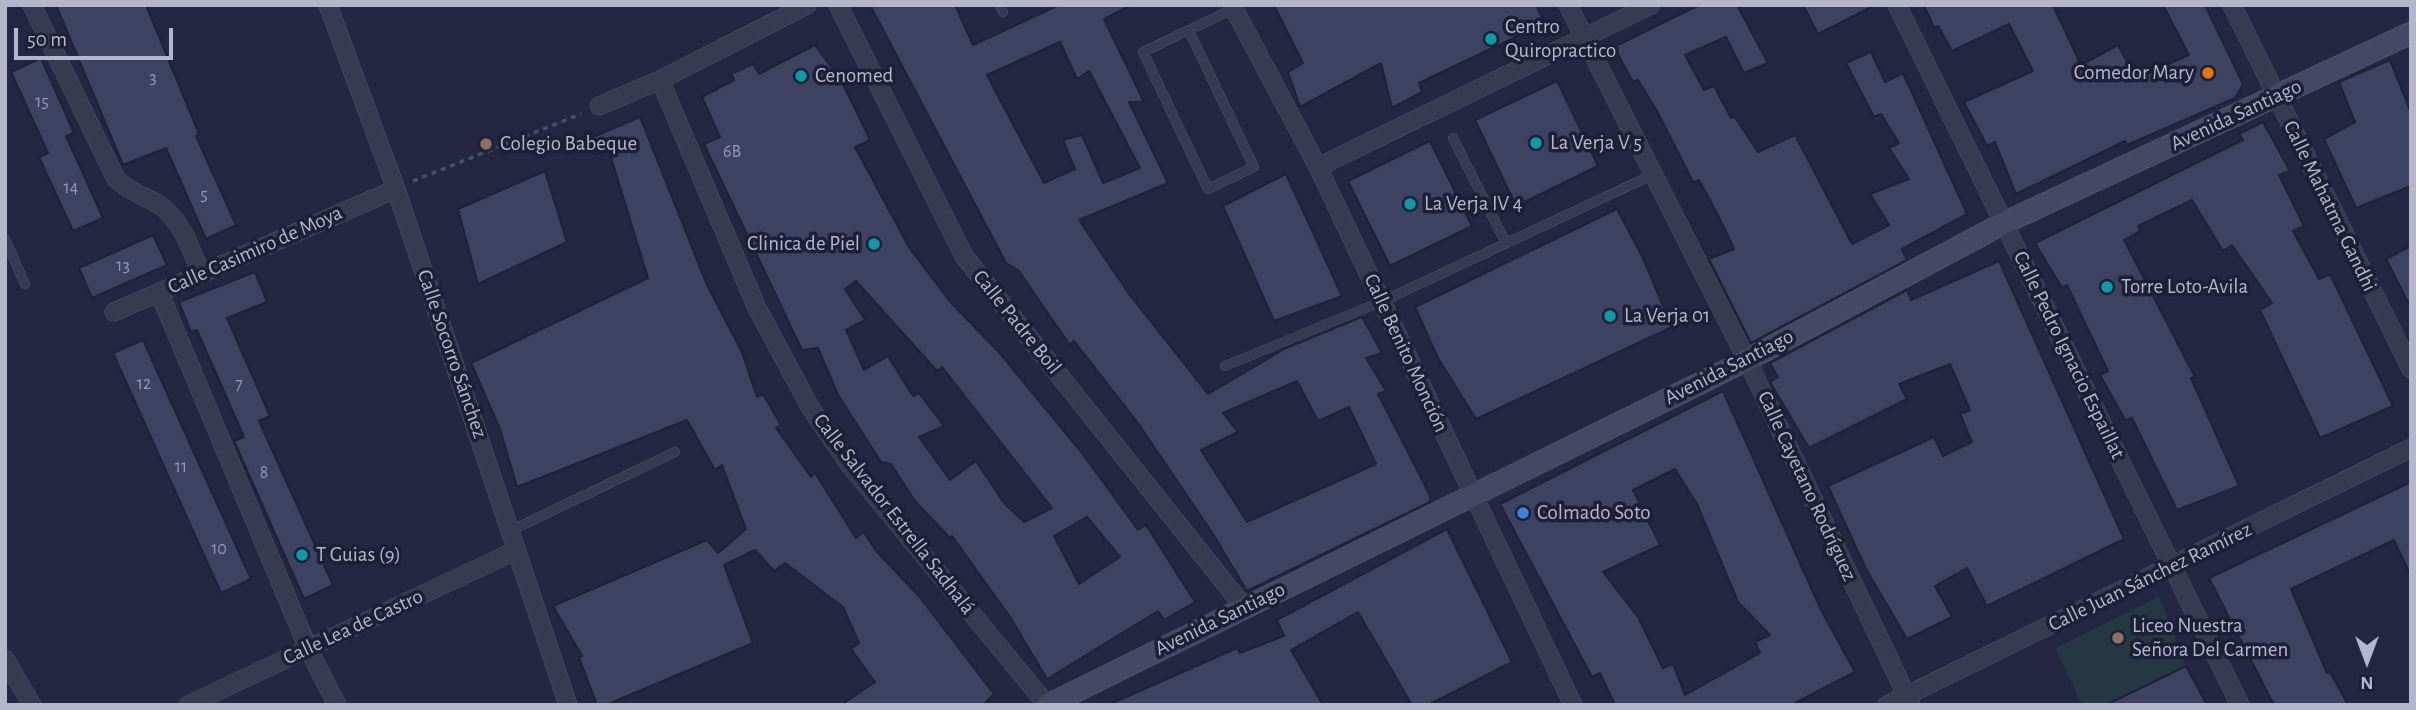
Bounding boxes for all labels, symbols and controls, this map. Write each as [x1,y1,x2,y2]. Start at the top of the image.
scale bar [18,14,177,58]
place label: Centro Quiropractico [1505,14,1616,64]
text: 50 m [27,29,67,50]
marker: Centro Quiropractico [1483,31,1499,47]
place label: Comedor Mary [2074,60,2194,86]
place label: Cenomed [815,63,893,89]
marker: Comedor Mary [2200,65,2216,81]
house number: 3 [149,67,157,89]
marker: Cenomed [793,68,809,84]
street label: Avenida Santiago [2166,74,2306,156]
house number: 15 [35,91,49,113]
street label: Calle Mahatma Gandhi [2278,116,2382,296]
place label: La Verja V 5 [1550,130,1642,156]
place label: Colegio Babeque [500,131,637,157]
marker: La Verja V 5 [1528,135,1544,151]
marker: Colegio Babeque [478,136,494,152]
house number: 6B [723,141,741,163]
house number: 14 [64,177,78,199]
house number: 5 [200,184,208,206]
place label: La Verja IV 4 [1424,191,1523,217]
marker: La Verja IV 4 [1402,196,1418,212]
street label: Calle Casimiro de Moya [164,200,346,300]
place label: Clinica de Piel [747,231,860,257]
marker: Clinica de Piel [866,236,882,252]
street label: Calle Pedro Ignacio Espaillat [2008,247,2130,463]
house number: 13 [116,255,130,277]
street label: Calle Padre Boil [967,265,1067,379]
street label: Calle Socorro Sánchez [411,266,493,442]
street label: Calle Benito Monción [1358,270,1454,436]
place label: Torre Loto-Avila [2121,274,2248,300]
marker: Torre Loto-Avila [2099,279,2115,295]
place label: La Verja 01 [1624,303,1710,329]
marker: La Verja 01 [1602,308,1618,324]
street label: Avenida Santiago [1660,324,1798,410]
house number: 12 [137,373,151,395]
house number: 7 [235,374,243,396]
street label: Calle Cayetano Rodríguez [1752,387,1862,585]
street label: Calle Salvador Estrella Sadhalá [808,408,980,620]
house number: 11 [175,456,187,478]
house number: 8 [260,462,268,484]
place label: Colmado Soto [1537,500,1651,526]
marker: Colmado Soto [1515,505,1531,521]
street label: Calle Juan Sánchez Ramírez [2044,517,2256,637]
house number: 10 [211,538,227,560]
place label: T Guias (9) [316,542,401,568]
marker: T Guias (9) [294,547,310,563]
street label: Avenida Santiago [1151,577,1289,661]
street label: Calle Lea de Castro [279,584,427,670]
place label: Liceo Nuestra Señora Del Carmen [2132,613,2288,663]
north arrow [2332,626,2402,696]
marker: Liceo Nuestra Señora Del Carmen [2110,630,2126,646]
text: N [2360,673,2374,692]

